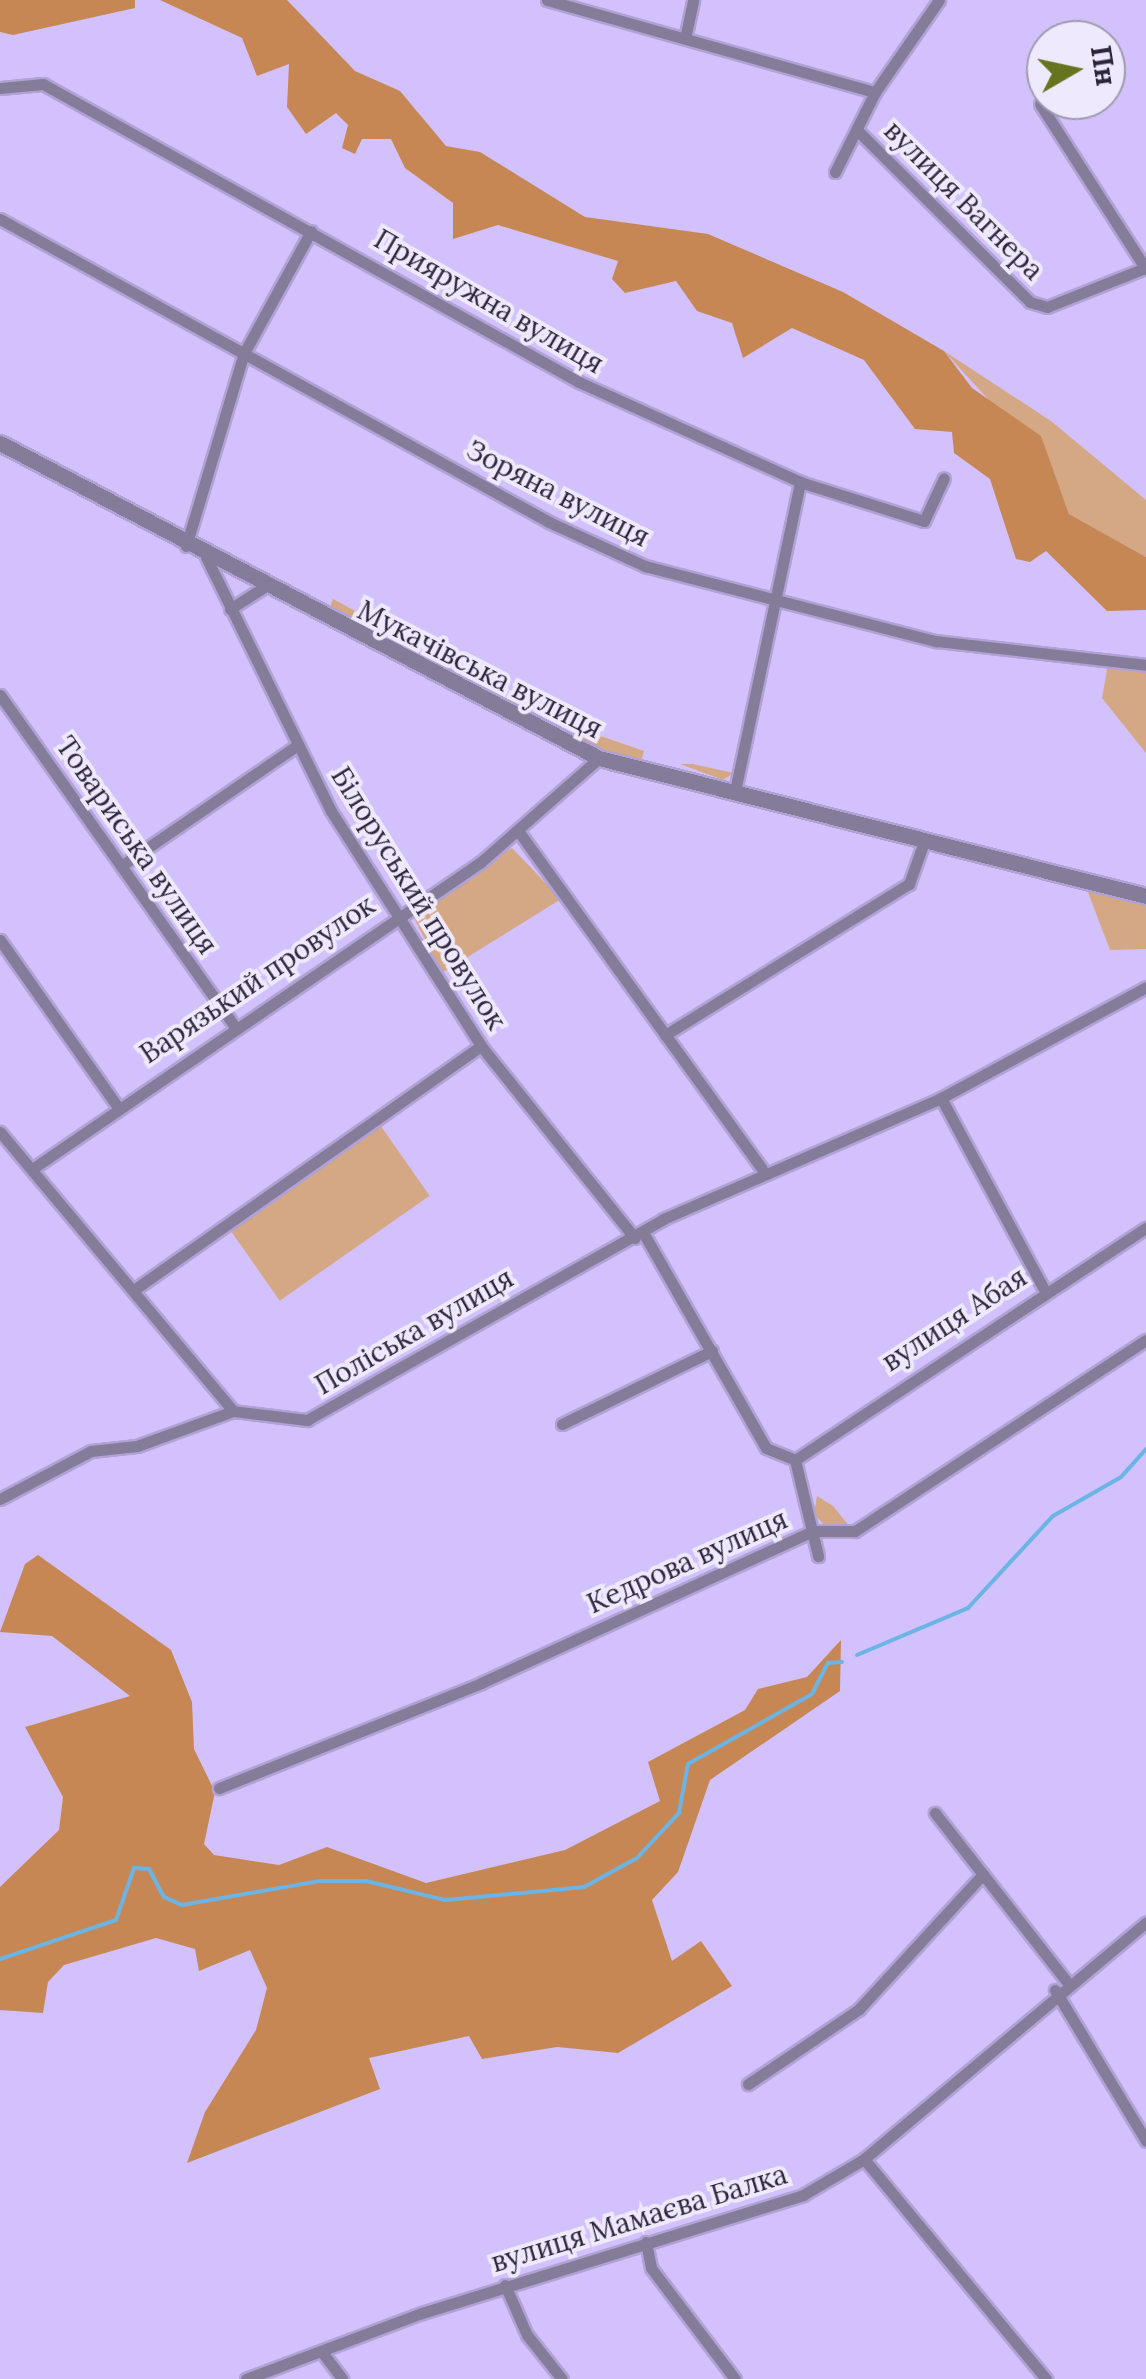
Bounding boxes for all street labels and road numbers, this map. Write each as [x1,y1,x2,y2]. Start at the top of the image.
street label: вулиця Вагнера [877,113,1051,287]
street label: Прияружна вулиця [368,222,610,380]
street label: Зоряна вулиця [461,432,655,554]
street label: Мукачівська вулиця [352,593,608,745]
street label: Товариська вулиця [49,730,225,960]
street label: Білоруський провулок [324,760,514,1036]
street label: Варязький провулок [133,888,381,1070]
street label: вулиця Абая [875,1260,1033,1378]
street label: Поліська вулиця [309,1261,519,1401]
street label: Кедрова вулиця [582,1502,792,1620]
street label: вулиця Мамаєва Балка [487,2157,791,2279]

